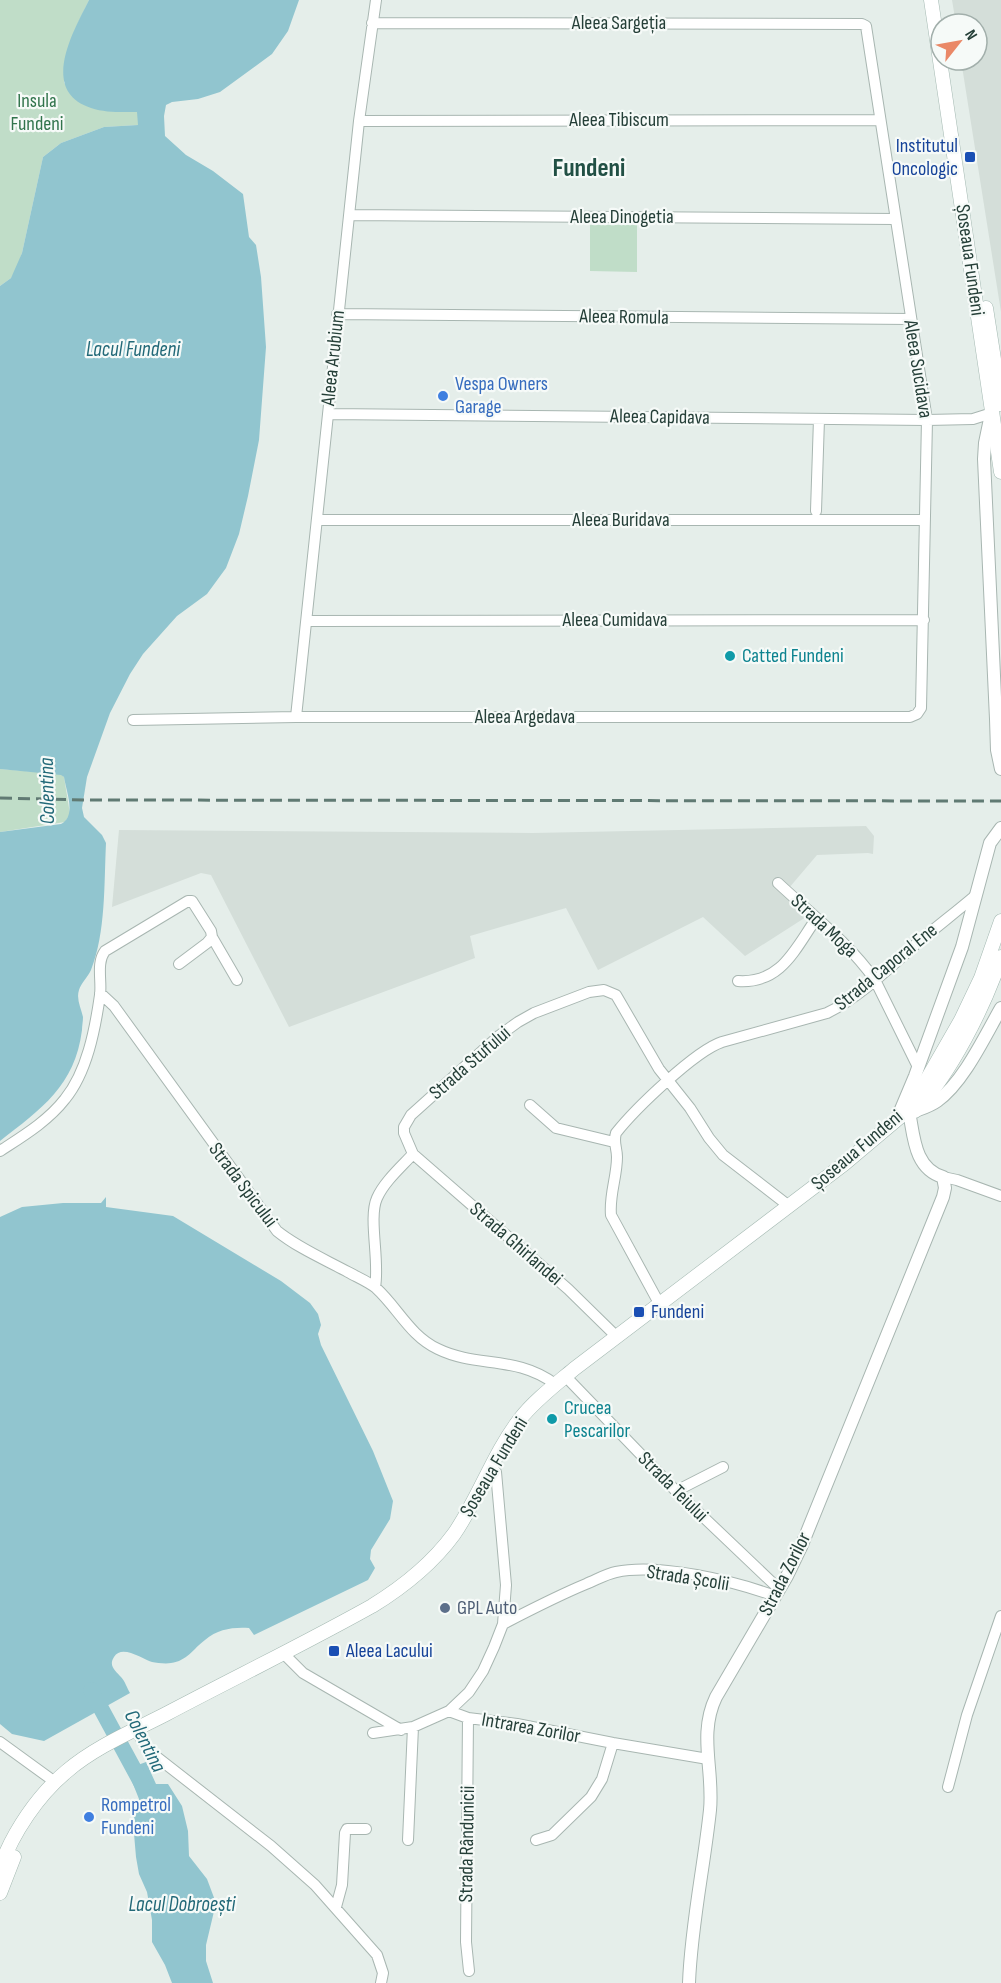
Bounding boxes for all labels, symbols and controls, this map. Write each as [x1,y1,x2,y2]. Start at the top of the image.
street label: Aleea Sargeția [571,11,666,35]
north arrow [929,12,989,72]
text: N [960,26,981,44]
park label: Insula Fundeni [10,89,64,136]
street label: Aleea Tibiscum [568,108,669,132]
place label: Institutul Oncologic [892,134,958,181]
marker: Institutul Oncologic [963,150,977,164]
district label: Fundeni [553,153,625,184]
street label: Șoseaua Fundeni [950,203,990,317]
street label: Aleea Dinogetia [569,205,674,229]
street label: Aleea Romula [578,304,669,330]
street label: Aleea Arubium [316,309,350,408]
street label: Aleea Sucidava [898,317,938,420]
water label: Lacul Fundeni [86,337,181,362]
place label: Vespa Owners Garage [455,372,548,419]
marker: Vespa Owners Garage [436,389,450,403]
street label: Aleea Capidava [609,404,710,430]
street label: Aleea Buridava [571,508,670,532]
street label: Aleea Cumidava [561,608,668,632]
place label: Catted Fundeni [742,644,844,668]
marker: Catted Fundeni [723,649,737,663]
street label: Aleea Argedava [474,705,575,729]
water label: Colentina [34,757,60,825]
street label: Strada Moga [786,889,862,963]
street label: Strada Caporal Ene [830,918,942,1016]
street label: Strada Stufului [424,1021,516,1105]
street label: Șoseaua Fundeni [806,1105,908,1195]
street label: Strada Spicului [203,1138,283,1232]
street label: Strada Ghirlandei [465,1197,567,1291]
place label: Fundeni [651,1300,704,1324]
marker: Fundeni [632,1305,646,1319]
place label: Crucea Pescarilor [564,1396,631,1443]
marker: Crucea Pescarilor [545,1412,559,1426]
street label: Șoseaua Fundeni [455,1413,533,1521]
street label: Strada Teiului [633,1447,713,1527]
street label: Strada Zorilor [754,1528,816,1620]
street label: Strada Școlii [645,1560,731,1596]
place label: GPL Auto [457,1596,517,1620]
marker: GPL Auto [438,1601,452,1615]
place label: Aleea Lacului [345,1639,433,1663]
marker: Aleea Lacului [327,1644,341,1658]
water label: Colentina [119,1706,171,1777]
street label: Intrarea Zorilor [480,1708,582,1749]
street label: Strada Rândunicii [454,1785,480,1903]
place label: Rompetrol Fundeni [101,1793,171,1840]
marker: Rompetrol Fundeni [82,1810,96,1824]
water label: Lacul Dobroești [129,1892,237,1917]

